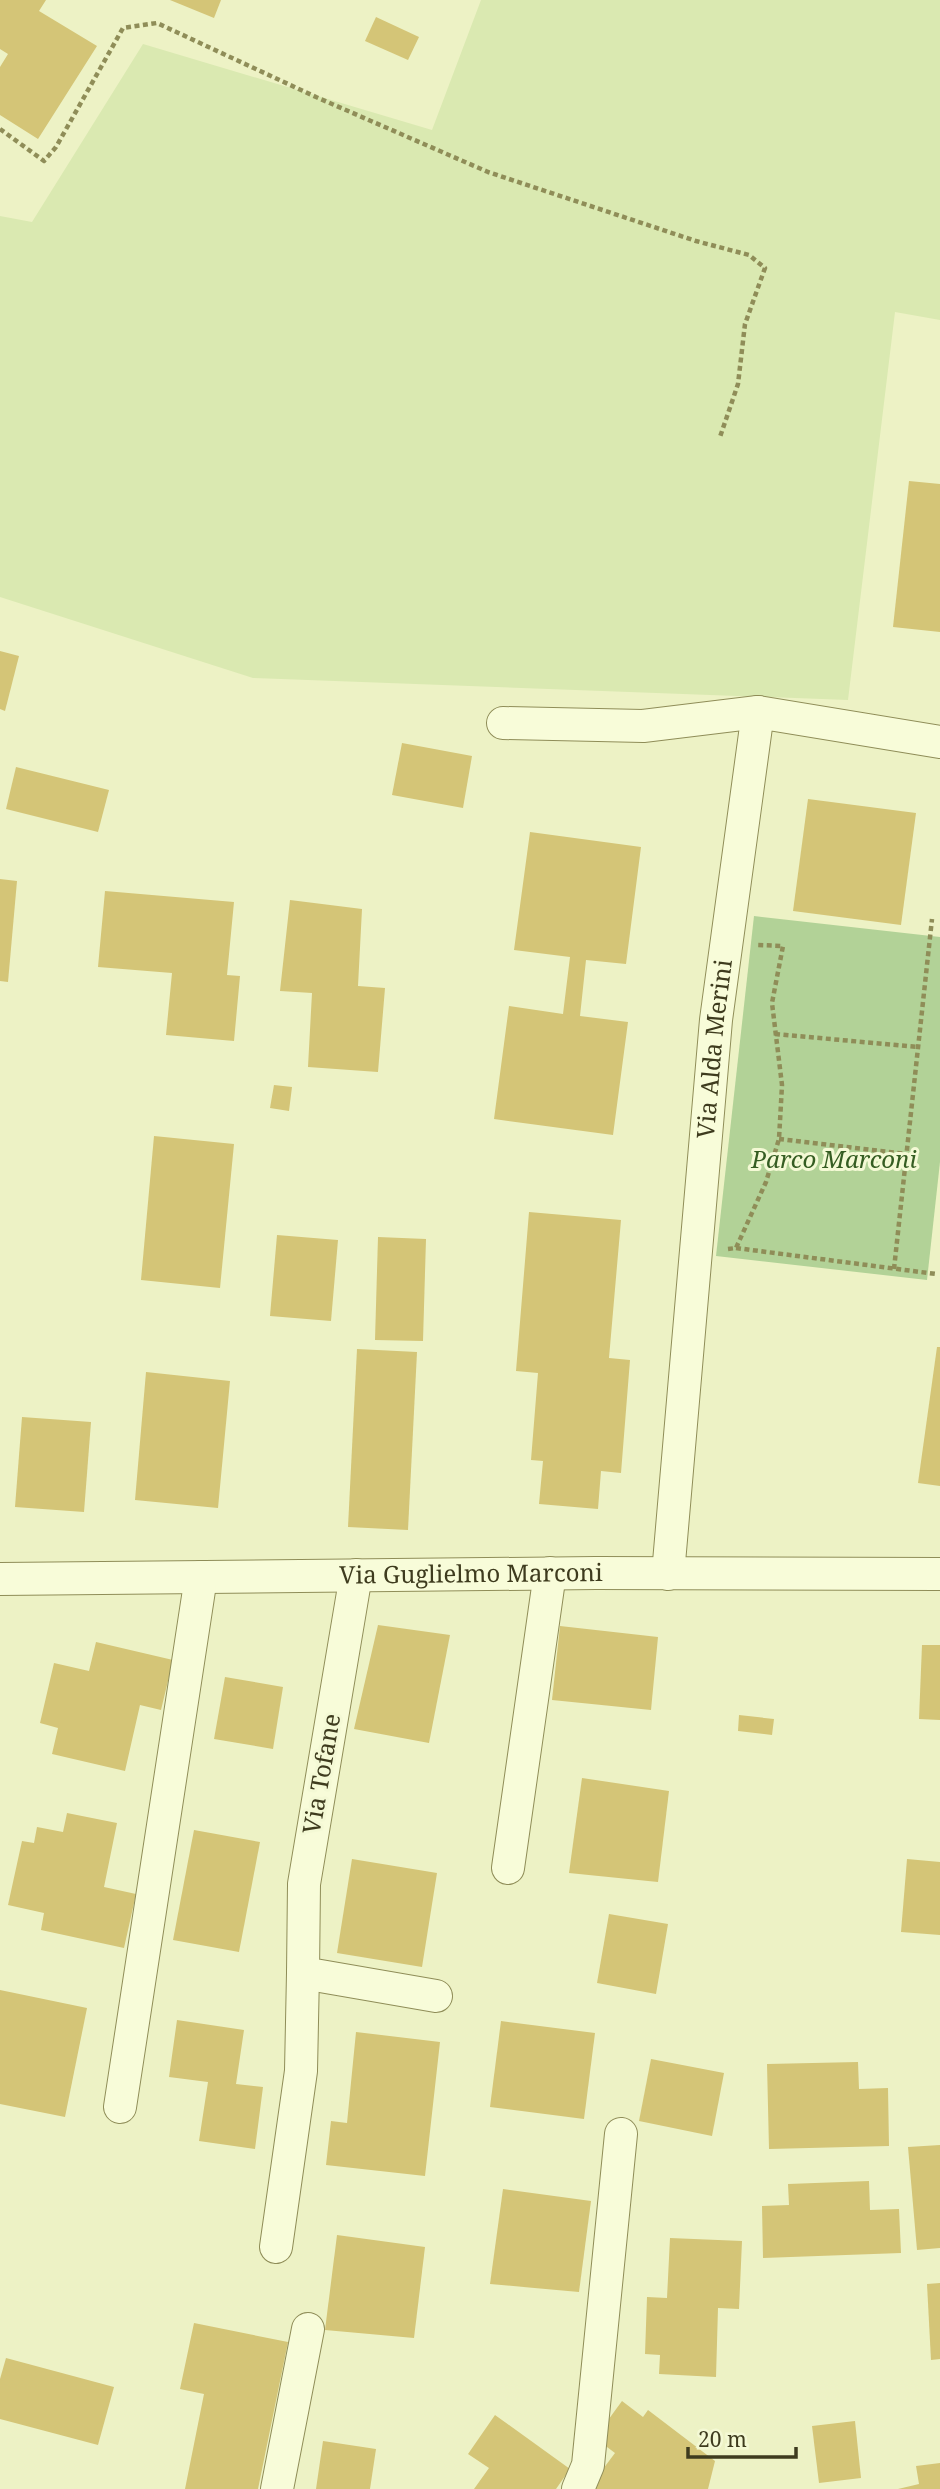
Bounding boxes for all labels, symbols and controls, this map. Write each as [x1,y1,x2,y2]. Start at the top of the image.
street label: Via Alda Merini [688,957,739,1140]
park label: Parco Marconi [750,1142,917,1175]
street label: Via Guglielmo Marconi [339,1555,603,1591]
street label: Via Tofane [294,1711,347,1837]
scale bar [688,2416,796,2460]
text: 20 m [698,2425,747,2453]

